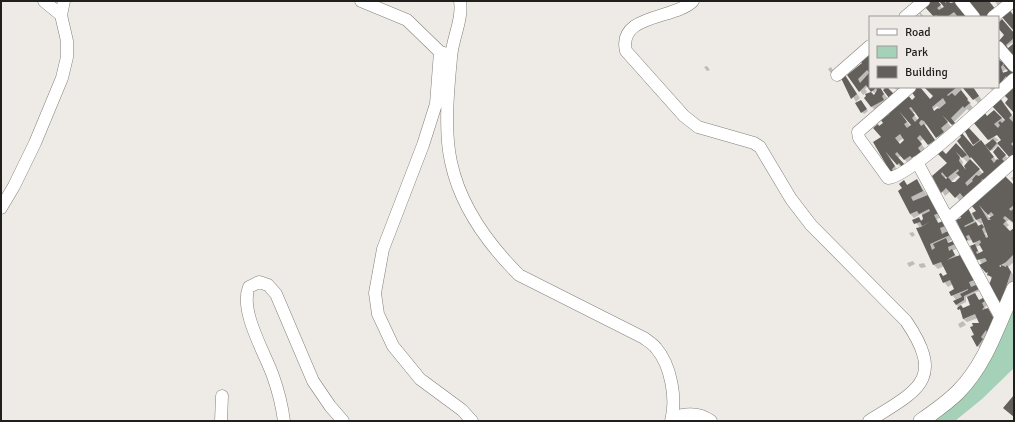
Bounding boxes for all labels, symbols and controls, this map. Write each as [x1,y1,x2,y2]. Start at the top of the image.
legend [869,16,999,88]
text: Road [905,25,931,40]
text: Park [905,45,928,60]
text: Building [905,65,948,80]

